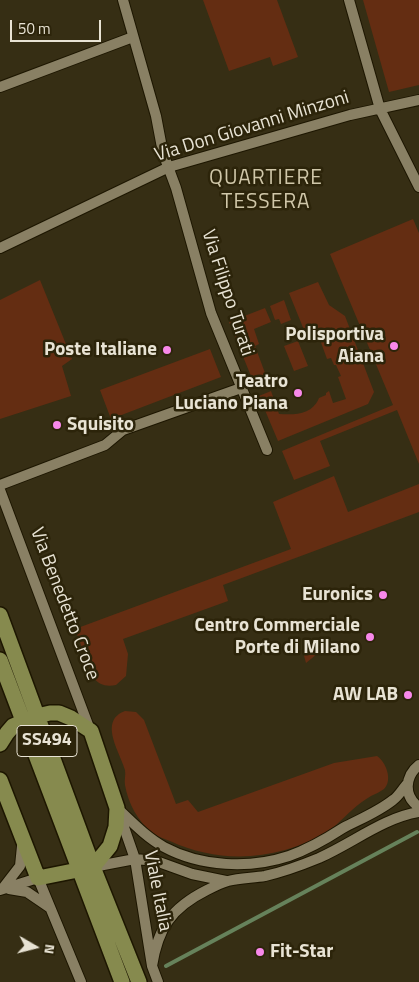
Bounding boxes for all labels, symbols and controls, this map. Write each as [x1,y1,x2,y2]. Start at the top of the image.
scale bar [12,10,104,42]
text: 50 m [18,17,51,40]
street label: Via Don Giovanni Minzoni [152,87,352,167]
district label: QUARTIERE TESSERA [208,166,324,216]
street label: Via Filippo Turati [196,227,258,359]
place label: Polisportiva Aiana [285,324,384,368]
place label: Poste Italiane [44,339,157,361]
marker: Polisportiva Aiana [388,340,400,352]
marker: Poste Italiane [161,344,173,356]
place label: Teatro Luciano Piana [175,371,288,415]
marker: Teatro Luciano Piana [292,387,304,399]
place label: Squisito [67,414,134,436]
marker: Squisito [51,419,63,431]
street label: Via Benedetto Croce [24,524,104,684]
place label: Euronics [302,584,373,606]
marker: Euronics [377,589,389,601]
place label: Centro Commerciale Porte di Milano [195,615,360,659]
marker: Centro Commerciale Porte di Milano [364,631,376,643]
place label: AW LAB [333,684,398,706]
marker: AW LAB [402,689,414,701]
road number: SS494 [17,726,77,756]
street label: Viale Italia [138,849,176,933]
north arrow [10,922,60,972]
place label: Fit-Star [270,941,333,963]
text: N [39,943,61,955]
marker: Fit-Star [254,946,266,958]

